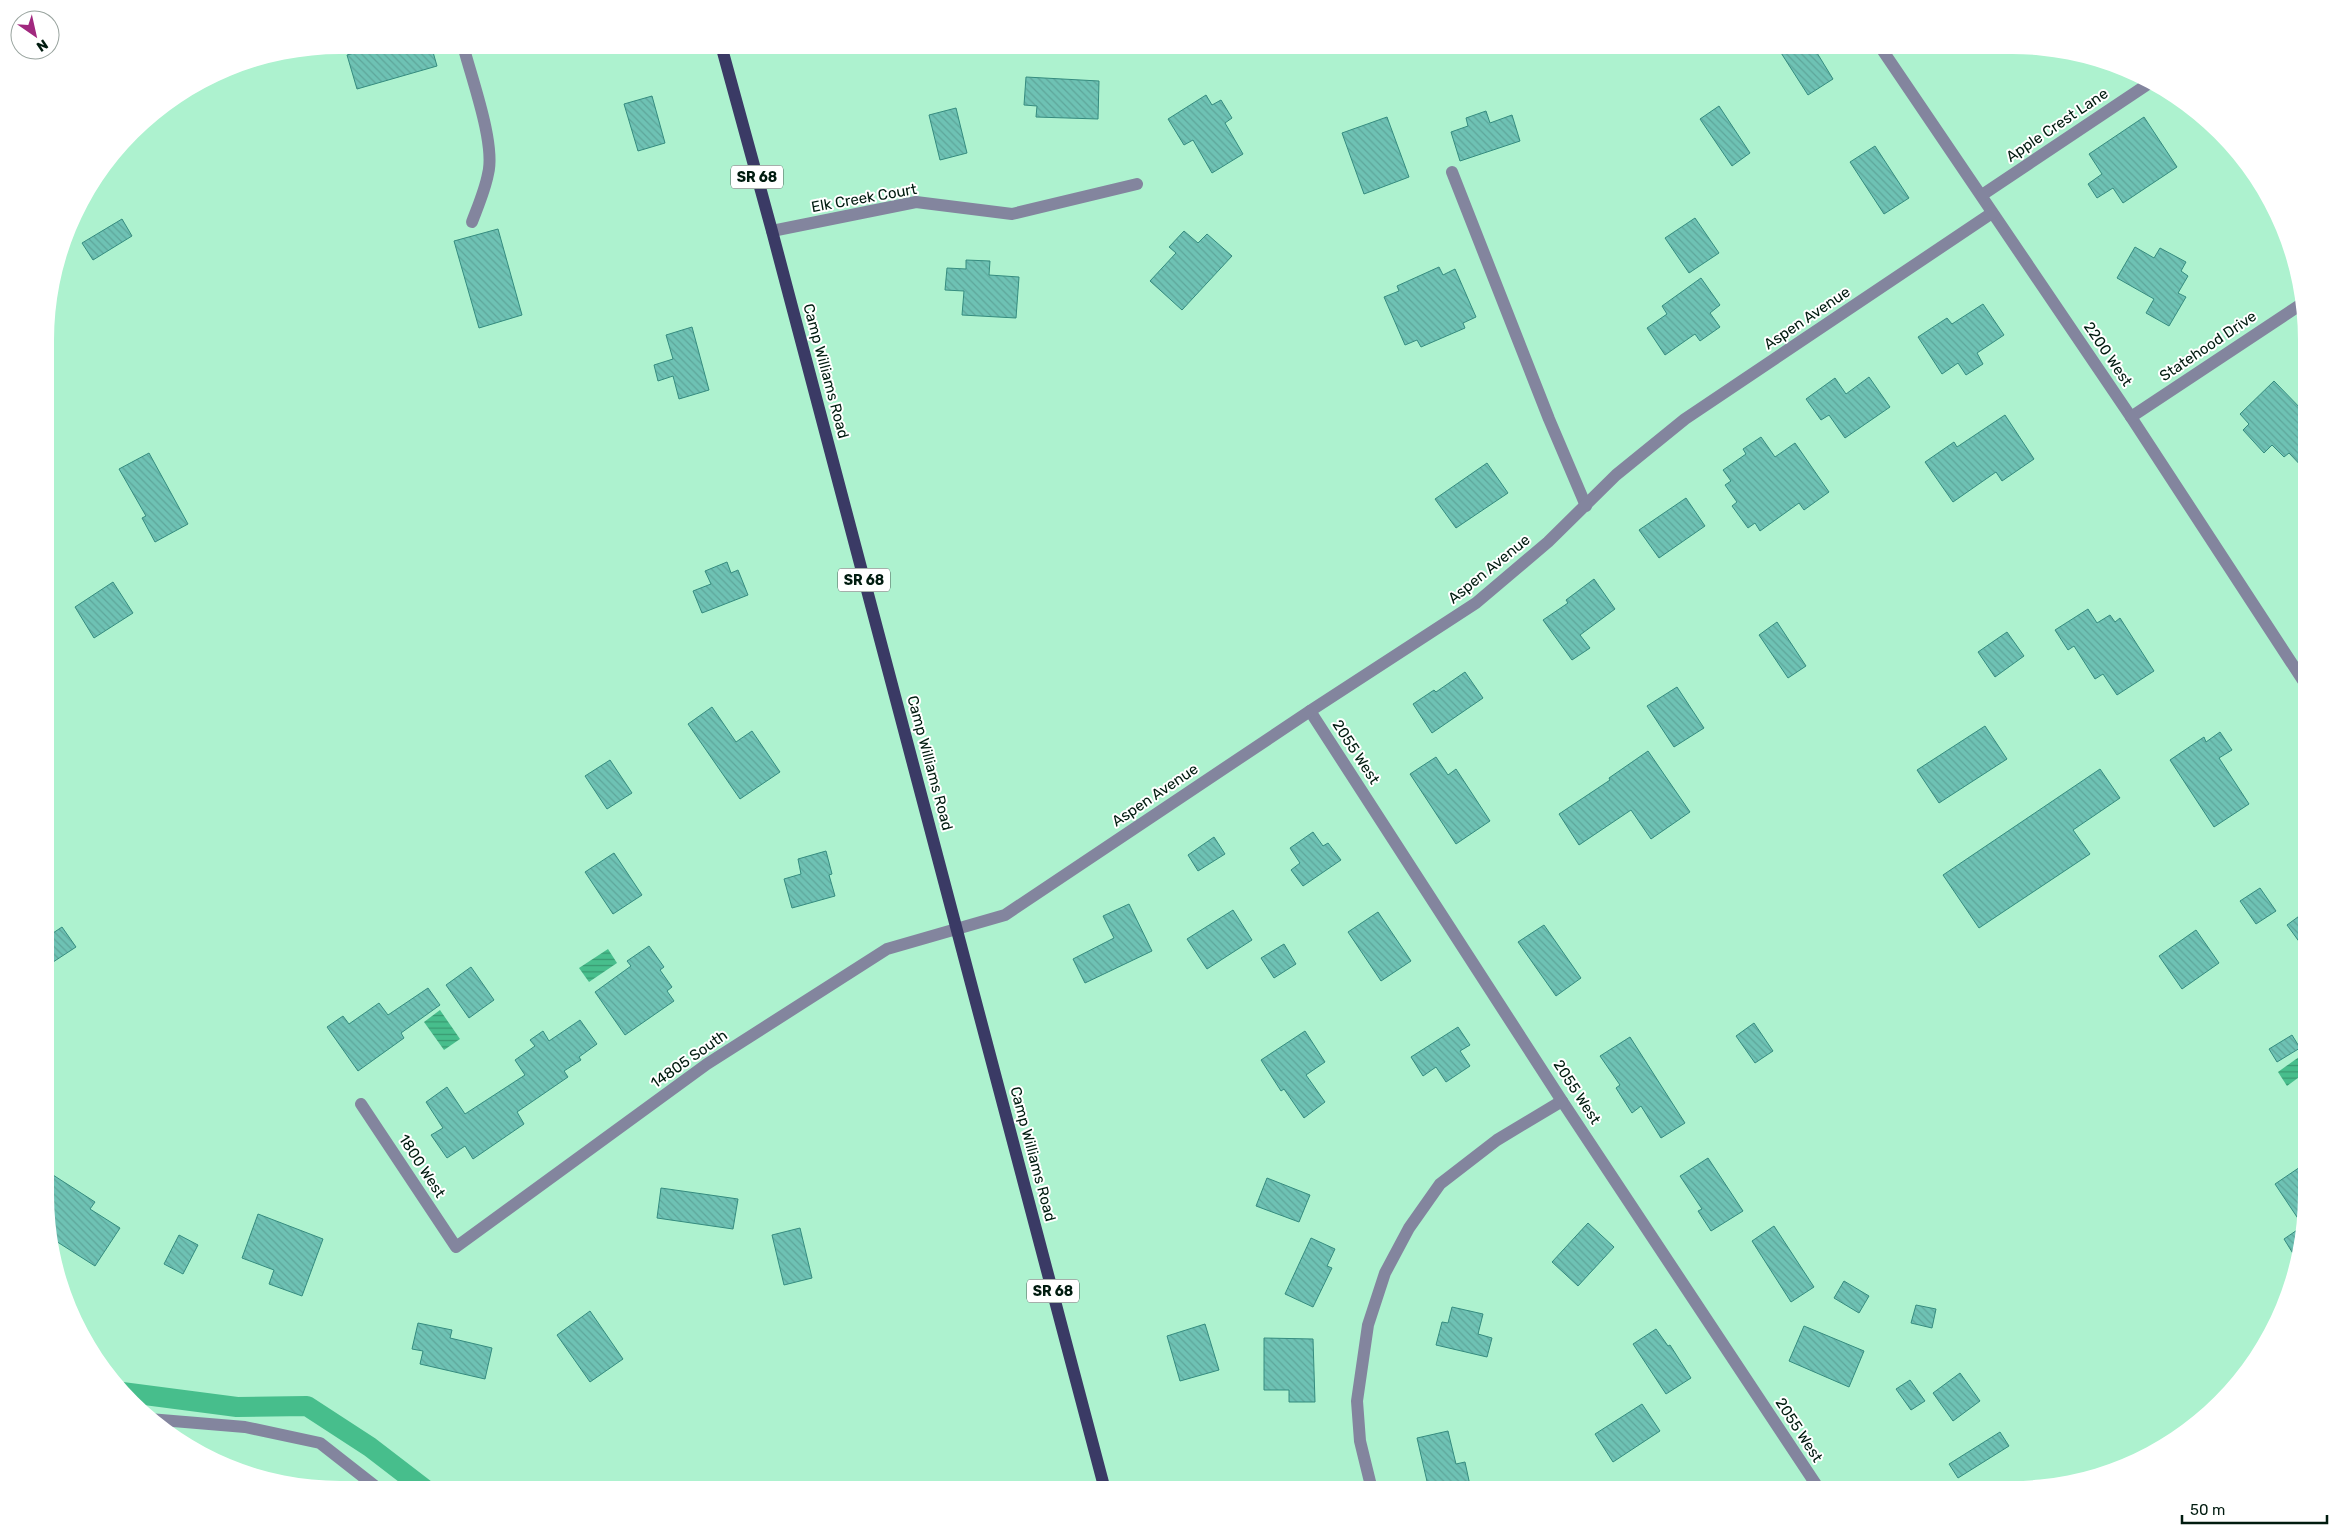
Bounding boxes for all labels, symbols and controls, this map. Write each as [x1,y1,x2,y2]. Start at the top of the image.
north arrow [10,10,60,60]
text: N [33,35,51,55]
street label: Apple Crest Lane [2003,84,2111,166]
road number: SR 68 [731,166,783,188]
street label: Elk Creek Court [810,180,918,216]
street label: Aspen Avenue [1761,283,1853,353]
street label: Camp Williams Road [799,302,853,440]
street label: Statehood Drive [2156,307,2260,385]
street label: 2200 West [2080,318,2136,390]
street label: Aspen Avenue [1444,531,1534,607]
road number: SR 68 [838,568,890,592]
street label: Camp Williams Road [903,694,957,832]
street label: 2055 West [1329,716,1384,788]
street label: Aspen Avenue [1109,760,1201,830]
street label: 14805 South [647,1026,731,1092]
street label: 2055 West [1550,1056,1605,1128]
street label: Camp Williams Road [1006,1085,1060,1223]
street label: 1800 West [395,1131,449,1201]
road number: SR 68 [1027,1280,1079,1302]
street label: 2055 West [1772,1394,1827,1466]
scale bar [2182,1492,2327,1524]
text: 50 m [2190,1501,2225,1519]

